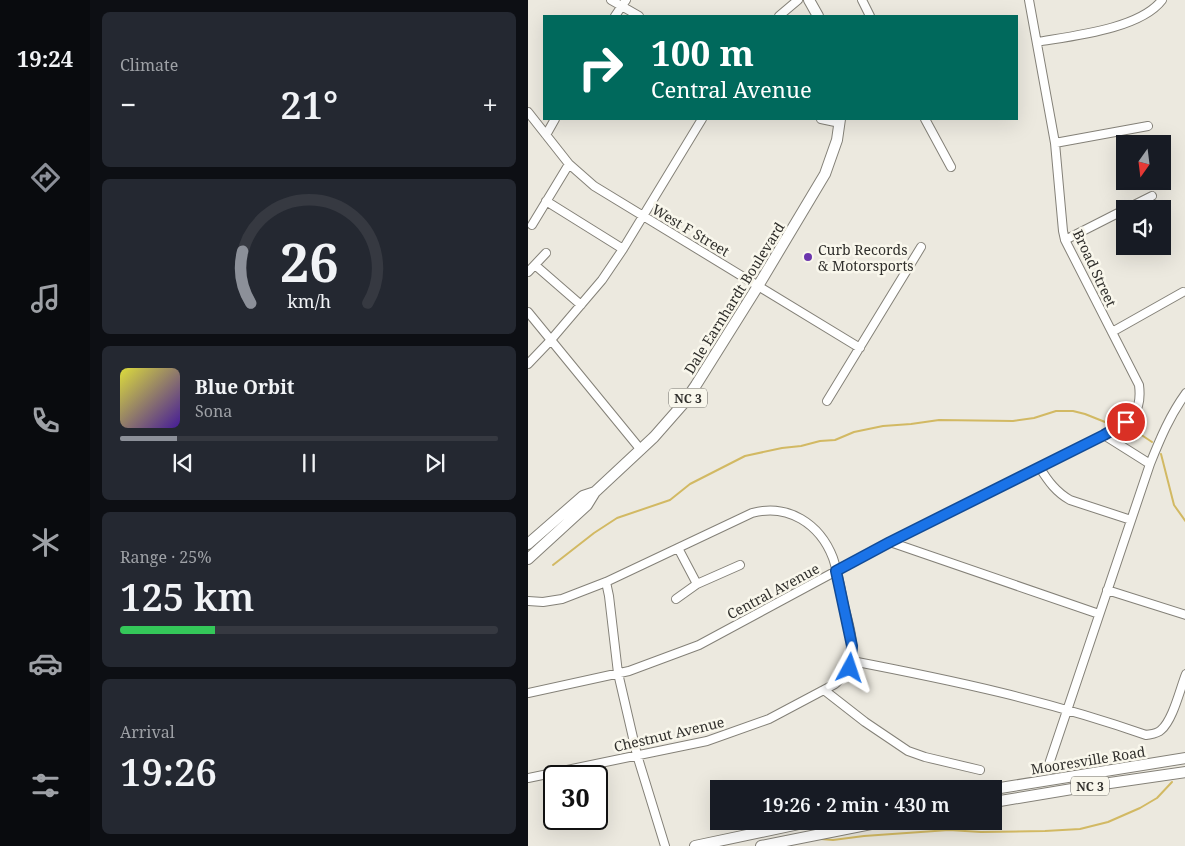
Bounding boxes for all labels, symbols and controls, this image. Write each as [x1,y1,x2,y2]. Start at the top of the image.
text: 100 m [651,29,754,76]
icon: right [568,35,633,100]
text: 19:24 [17,43,73,73]
text: Climate [120,54,178,76]
text: Central Avenue [651,74,812,104]
text: 21° [280,78,338,130]
text: − [120,85,136,123]
text: + [482,85,498,123]
north arrow [1116,135,1170,190]
map controls [1116,135,1171,255]
icon: directions [28,160,63,195]
street label: West F Street [649,199,733,261]
button: sound [1116,200,1171,255]
street label: Dale Earnhardt Boulevard [679,218,789,377]
text: 26 [280,226,338,297]
street label: Broad Street [1069,226,1121,310]
place label: Curb Records & Motorsports [818,240,914,275]
marker: Curb Records & Motorsports [802,251,814,263]
icon: music [28,281,63,316]
text: km/h [287,289,331,313]
text: Blue Orbit [195,374,295,400]
road number: NC 3 [669,388,707,408]
text: Sona [195,400,232,422]
pin [1105,401,1147,443]
icon: phone [28,403,63,438]
icon: arrive [1112,408,1140,436]
icon: previous [169,449,197,477]
icon: pause [295,449,323,477]
icon: next [421,449,449,477]
icon: climate [28,525,63,560]
text: Range · 25% [120,546,212,568]
street label: Central Avenue [723,559,823,623]
text: 125 km [120,570,254,622]
position arrow [823,641,875,693]
icon: car [28,646,63,681]
street label: Chestnut Avenue [612,712,726,756]
text: Arrival [120,721,175,743]
street label: Mooresville Road [1029,741,1147,778]
text: 19:26 [120,745,217,797]
speed limit sign: 30 [543,765,608,830]
icon: filters [28,768,63,803]
road number: NC 3 [1071,776,1109,796]
text: 19:26 · 2 min · 430 m [762,792,950,818]

